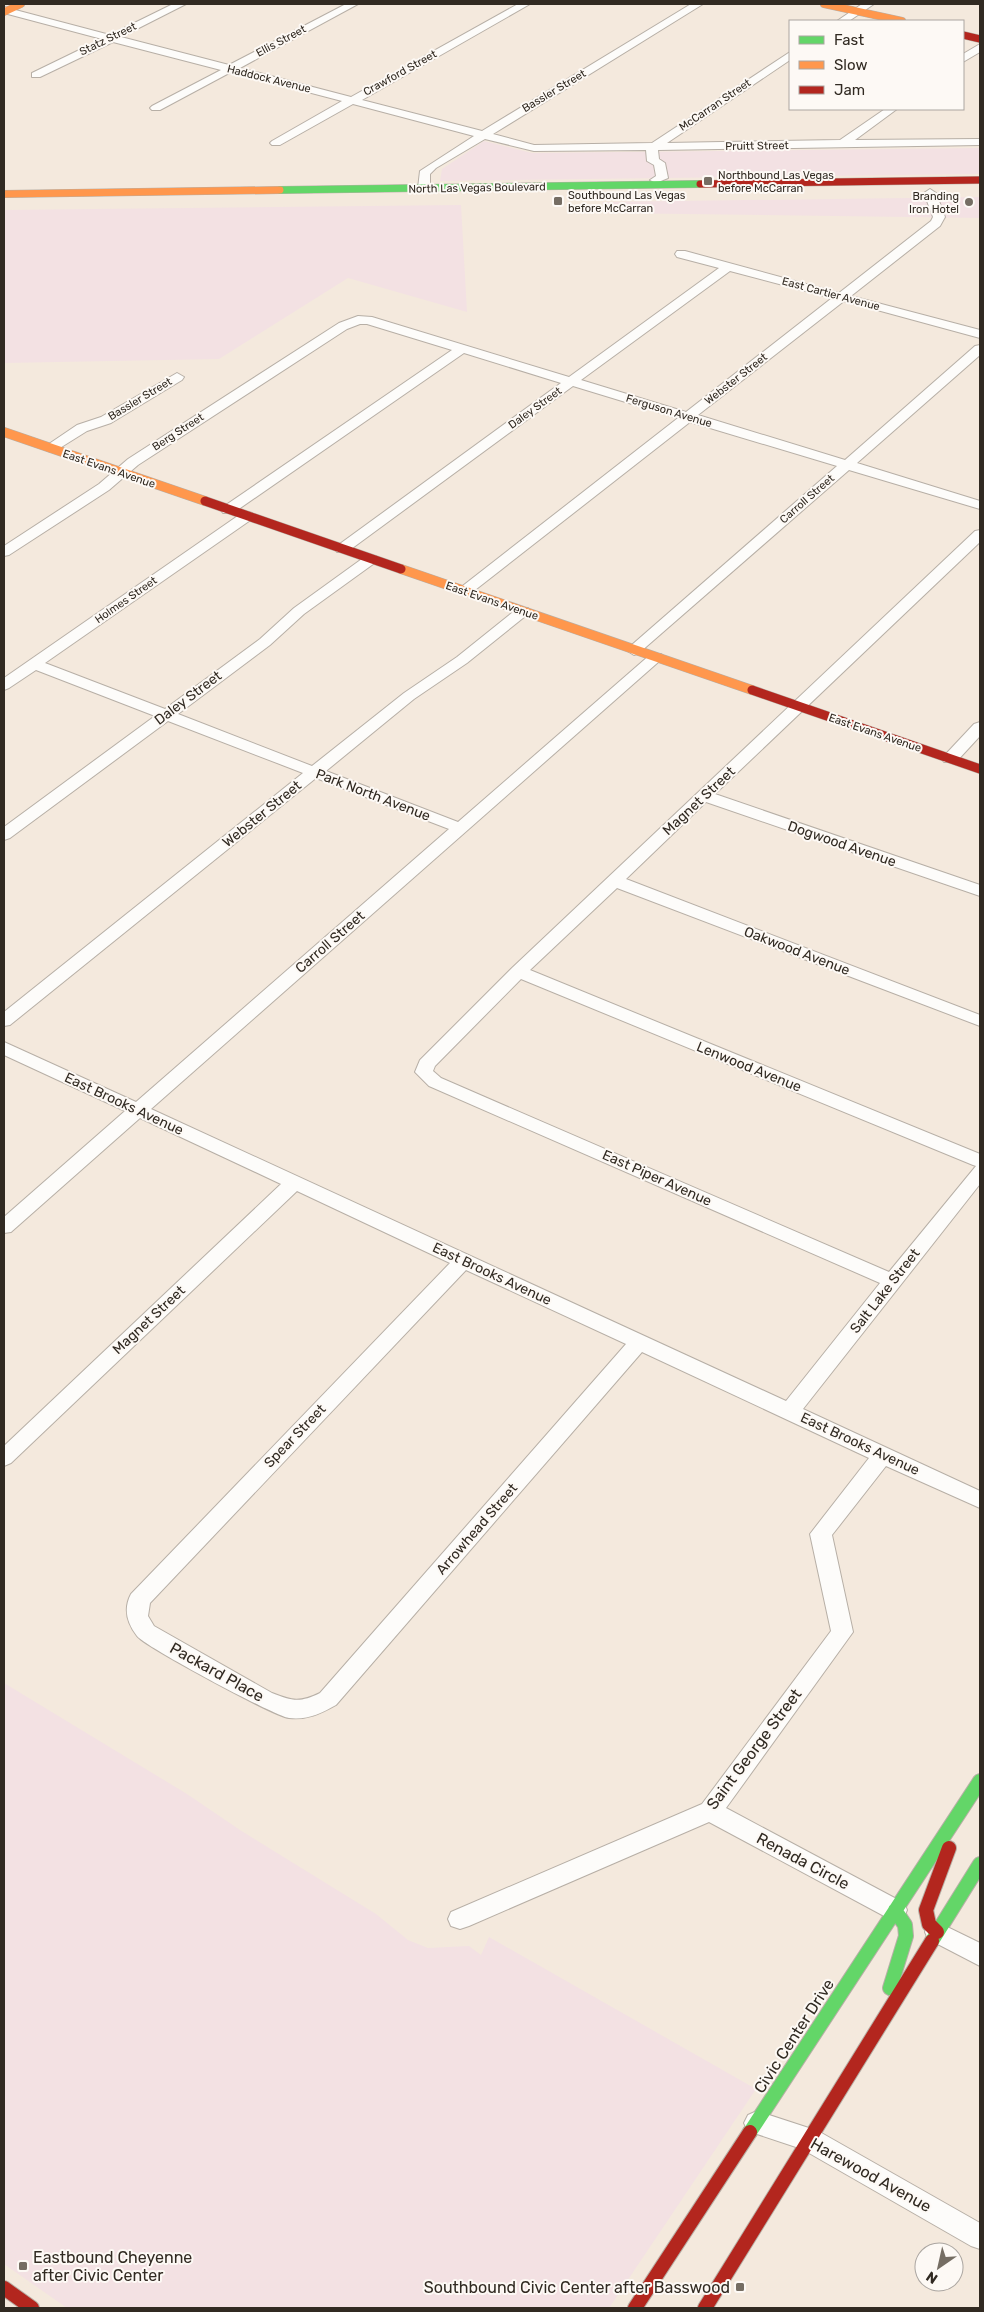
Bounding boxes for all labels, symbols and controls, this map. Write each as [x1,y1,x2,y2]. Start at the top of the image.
street label: Statz Street [77,19,139,58]
legend [789,20,964,110]
street label: Ellis Street [254,22,309,60]
text: Fast [834,31,864,49]
street label: Crawford Street [361,47,440,99]
text: Slow [834,56,867,74]
street label: Haddock Avenue [226,62,312,96]
street label: Bassler Street [520,67,589,115]
street label: McCarran Street [677,76,754,134]
text: Jam [834,81,865,99]
street label: Pruitt Street [725,139,790,153]
place label: Northbound Las Vegas before McCarran [718,169,834,195]
marker: Northbound Las Vegas before McCarran [702,175,714,187]
street label: North Las Vegas Boulevard [408,180,546,196]
place label: Southbound Las Vegas before McCarran [568,189,686,215]
place label: Branding Iron Hotel [909,190,959,216]
marker: Southbound Las Vegas before McCarran [552,195,564,207]
marker: Branding Iron Hotel [963,196,975,208]
street label: East Cartier Avenue [781,275,881,313]
street label: Webster Street [702,350,770,407]
street label: Bassler Street [106,375,175,423]
street label: Daley Street [506,384,565,432]
street label: Ferguson Avenue [624,392,714,430]
street label: Berg Street [150,410,207,453]
street label: East Evans Avenue [61,447,157,491]
street label: Carroll Street [777,471,837,526]
street label: Holmes Street [92,573,160,626]
street label: East Evans Avenue [444,579,540,623]
street label: Daley Street [151,667,225,729]
street label: East Evans Avenue [827,711,923,755]
street label: Magnet Street [659,763,739,839]
street label: Park North Avenue [313,765,433,825]
street label: Webster Street [219,777,305,851]
street label: Dogwood Avenue [786,817,899,871]
street label: Carroll Street [292,907,369,977]
street label: Oakwood Avenue [742,923,852,979]
street label: Lenwood Avenue [694,1038,804,1096]
street label: East Brooks Avenue [62,1069,186,1139]
street label: East Piper Avenue [600,1146,714,1210]
street label: East Brooks Avenue [430,1239,554,1309]
street label: Salt Lake Street [847,1245,924,1337]
street label: Magnet Street [109,1282,189,1358]
street label: Spear Street [261,1400,330,1471]
street label: East Brooks Avenue [798,1409,922,1479]
street label: Arrowhead Street [433,1480,522,1578]
street label: Packard Place [167,1638,267,1706]
street label: Saint George Street [702,1685,806,1813]
street label: Renada Circle [753,1829,853,1893]
street label: Civic Center Drive [750,1975,838,2097]
street label: Harewood Avenue [807,2134,935,2216]
north arrow [914,2242,964,2292]
place label: Eastbound Cheyenne after Civic Center [33,2248,192,2285]
marker: Eastbound Cheyenne after Civic Center [17,2260,29,2272]
text: N [923,2267,941,2287]
place label: Southbound Civic Center after Basswood [424,2278,730,2297]
marker: Southbound Civic Center after Basswood [734,2281,746,2293]

